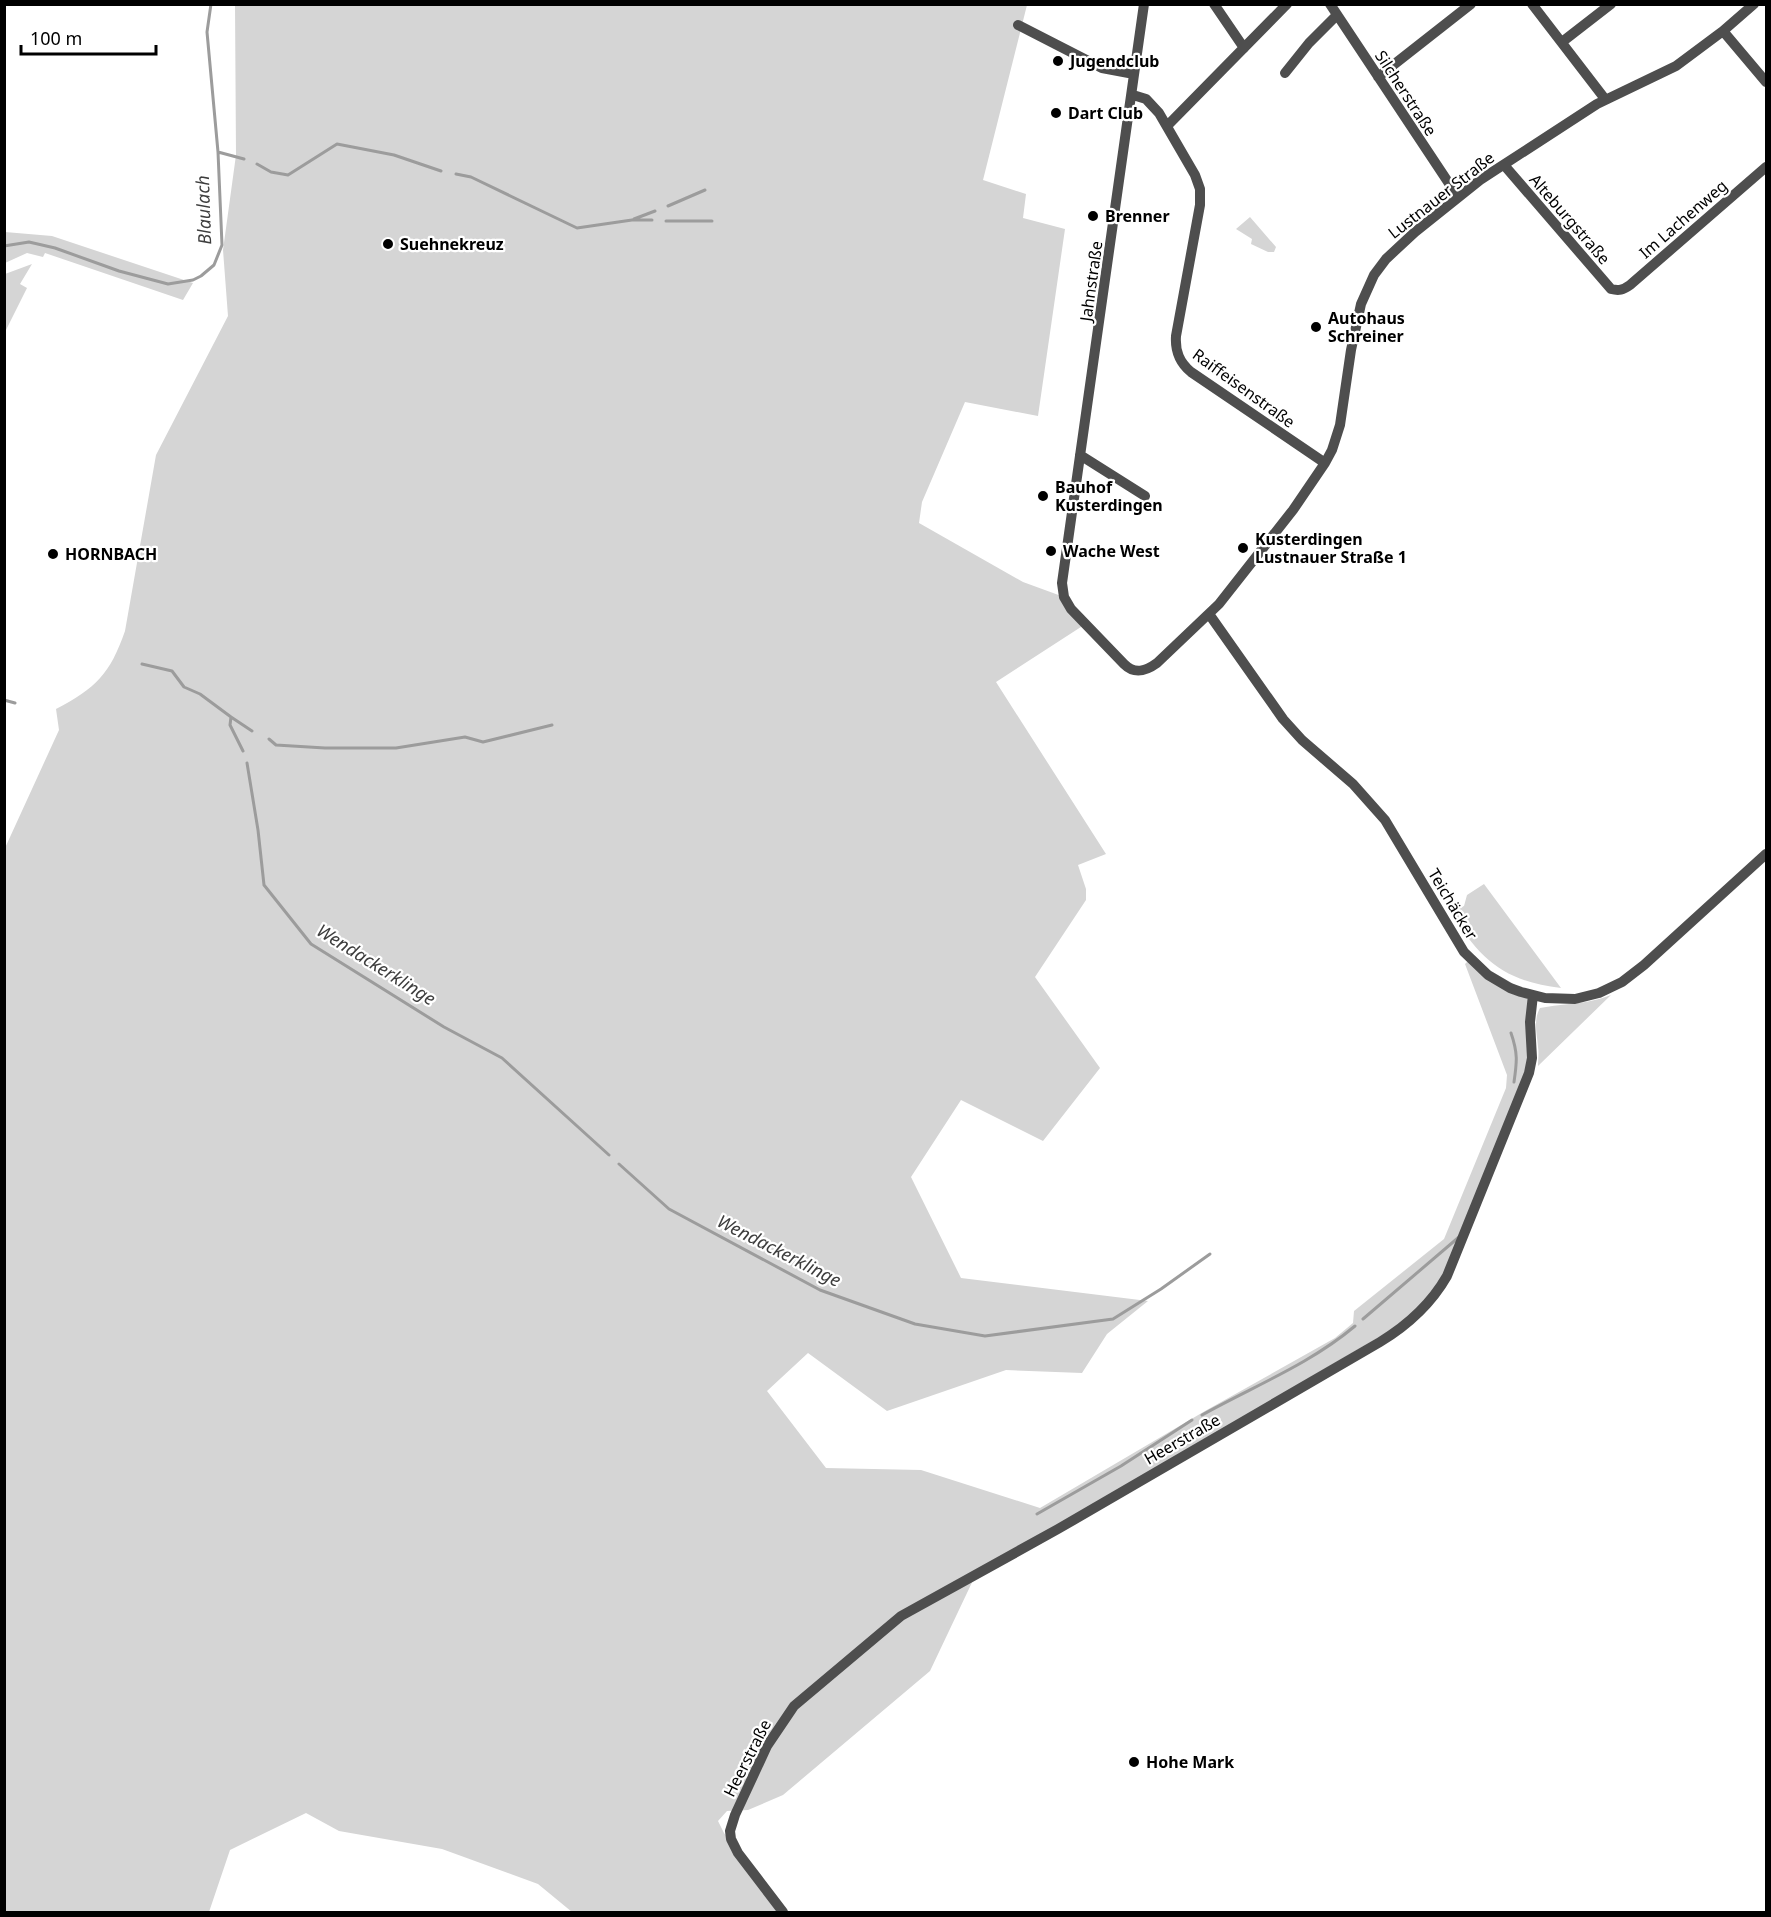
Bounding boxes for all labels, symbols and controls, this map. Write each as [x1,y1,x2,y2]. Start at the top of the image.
scale bar [21,18,156,56]
text: 100 m [30,26,82,50]
street label: Silcherstraße [1370,46,1442,140]
place label: Jugendclub [1068,50,1159,72]
marker: Jugendclub [1051,54,1065,68]
place label: Dart Club [1068,102,1143,124]
marker: Dart Club [1049,106,1063,120]
street label: Lustnauer Straße [1383,147,1499,243]
street label: Alteburgstraße [1525,169,1615,269]
water label: Blaulach [190,175,216,245]
street label: Im Lachenweg [1634,175,1732,263]
place label: Brenner [1105,205,1170,227]
marker: Brenner [1086,209,1100,223]
place label: Suehnekreuz [400,233,504,255]
marker: Suehnekreuz [381,237,395,251]
street label: Jahnstraße [1074,239,1108,325]
place label: Autohaus Schreiner [1328,307,1405,347]
marker: Autohaus Schreiner [1309,320,1323,334]
street label: Raiffeisenstraße [1188,343,1300,433]
place label: Bauhof Kusterdingen [1055,476,1163,516]
marker: Bauhof Kusterdingen [1036,489,1050,503]
place label: Kusterdingen Lustnauer Straße 1 [1255,528,1407,568]
place label: Wache West [1063,540,1160,562]
marker: Kusterdingen Lustnauer Straße 1 [1236,541,1250,555]
place label: HORNBACH [65,543,157,565]
marker: Wache West [1044,544,1058,558]
marker: HORNBACH [46,547,60,561]
street label: Teichäcker [1423,864,1483,944]
water label: Wendackerklinge [313,918,441,1010]
water label: Wendackerklinge [713,1209,845,1292]
street label: Heerstraße [1140,1408,1224,1470]
street label: Heerstraße [718,1715,776,1801]
place label: Hohe Mark [1146,1751,1234,1773]
marker: Hohe Mark [1127,1755,1141,1769]

